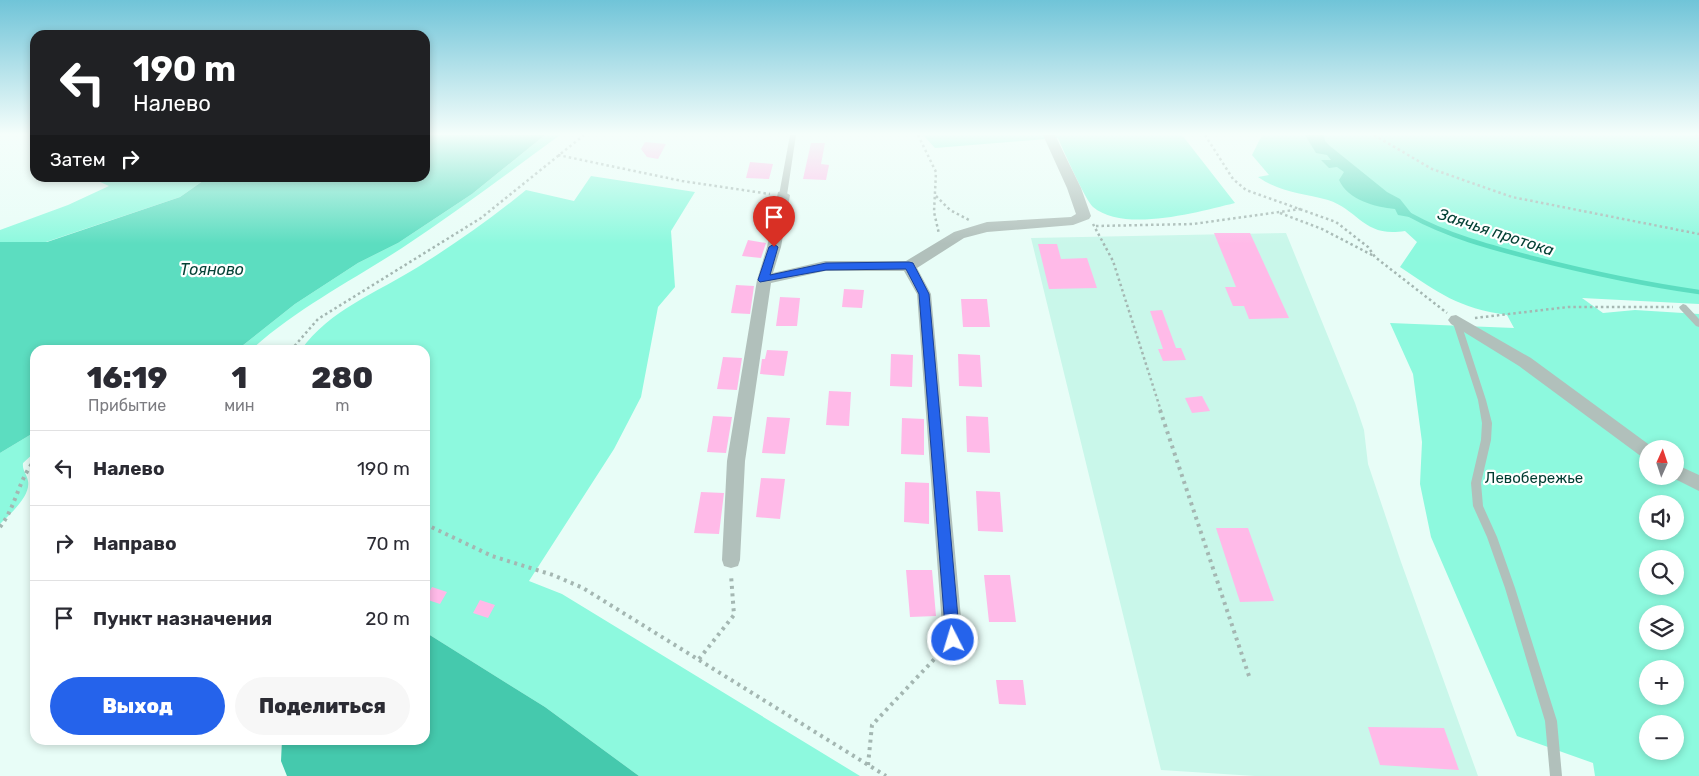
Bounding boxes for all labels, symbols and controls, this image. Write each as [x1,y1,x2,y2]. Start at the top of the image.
text: 190 m [133,48,236,90]
icon: left [50,50,115,115]
text: Налево [133,90,211,117]
icon: right [116,145,144,173]
text: Затем [50,148,106,171]
pin [753,196,795,247]
icon: arrive [760,203,788,231]
water label: Заячья протока [1435,204,1556,260]
water label: Тояново [180,260,244,279]
text: 16:19 [87,360,167,396]
text: 1 [231,360,247,396]
text: 280 [311,360,373,396]
text: Прибытие [88,396,166,415]
text: мин [224,396,255,415]
text: m [335,396,349,415]
north arrow [1639,440,1684,485]
map controls [1639,440,1684,760]
icon: left [50,454,78,482]
text: Налево [93,457,165,480]
text: 190 m [357,457,410,480]
park label: Левобережье [1485,469,1583,487]
button: sound [1639,495,1684,540]
icon: right [50,529,78,557]
text: Направо [93,532,177,555]
text: 70 m [367,532,410,555]
button: search [1639,550,1684,595]
icon: arrive [50,604,78,632]
button: layers [1639,605,1684,650]
text: Пункт назначения [93,607,272,630]
text: 20 m [365,607,410,630]
position arrow [926,613,978,665]
button: + [1639,660,1684,705]
button: Выход [50,677,225,735]
button: Поделиться [235,677,410,735]
button: − [1639,715,1684,760]

